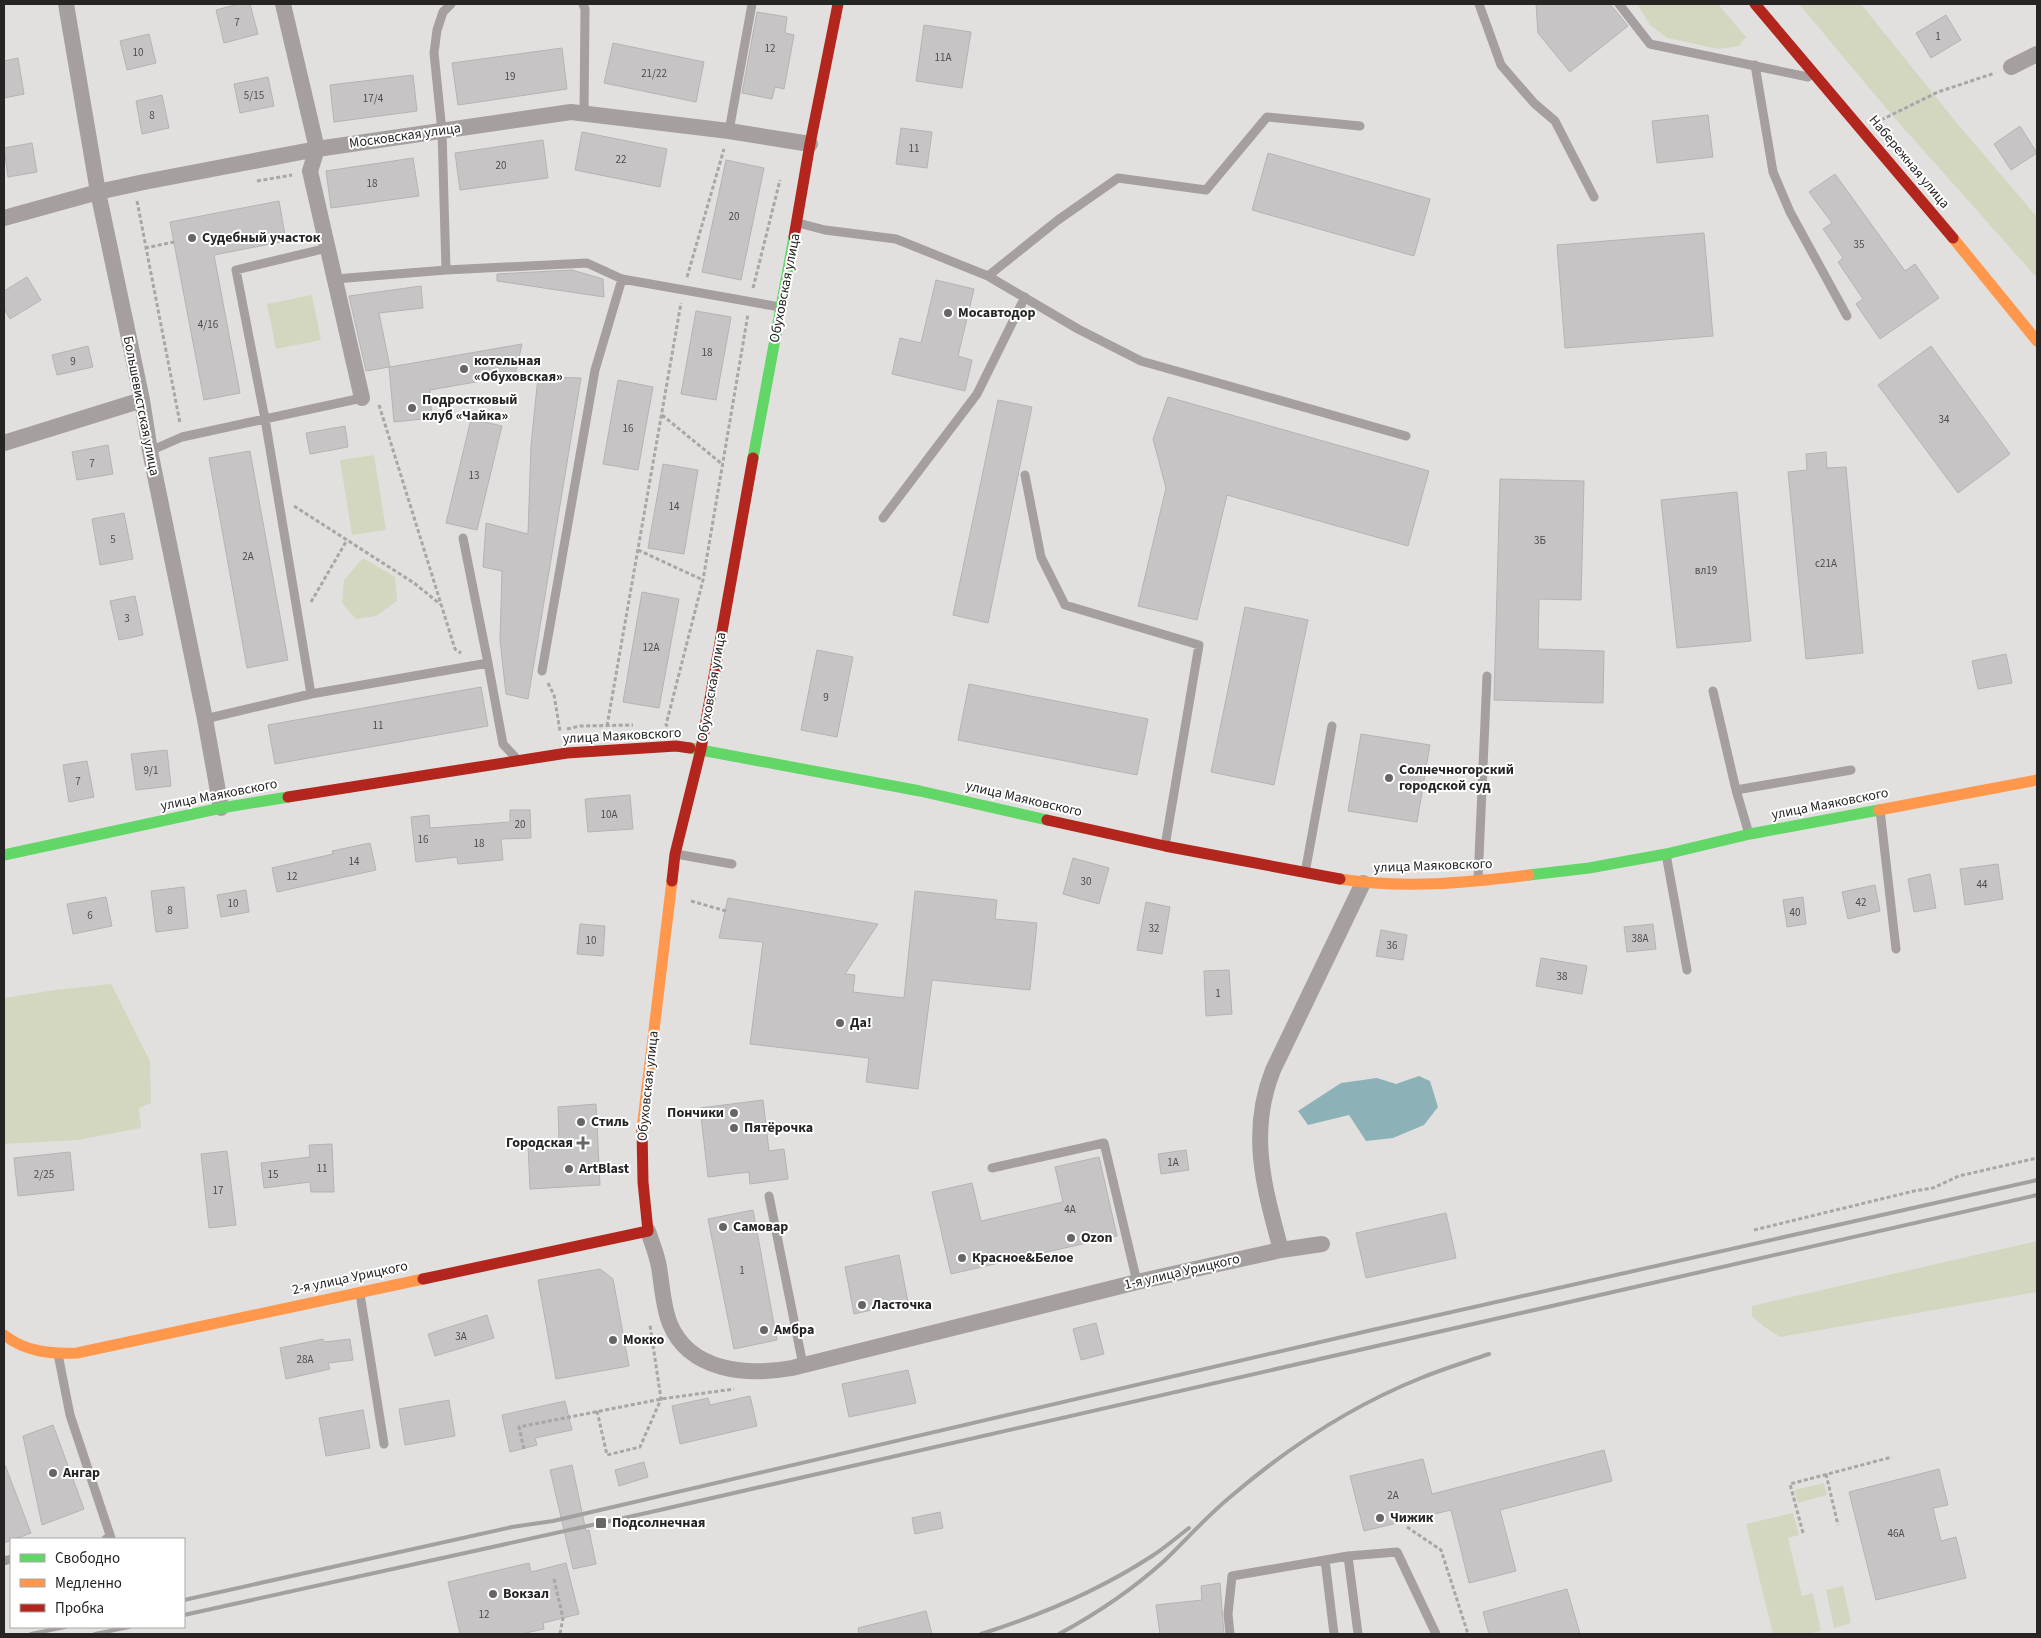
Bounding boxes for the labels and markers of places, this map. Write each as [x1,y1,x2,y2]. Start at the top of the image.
place label: Судебный участок [202,228,321,248]
marker: Судебный участок [186,232,198,244]
place label: Мосавтодор [958,303,1036,323]
marker: Мосавтодор [942,307,954,319]
place label: котельная «Обуховская» [474,351,563,387]
marker: котельная «Обуховская» [458,363,470,375]
place label: Подростковый клуб «Чайка» [422,390,517,426]
marker: Подростковый клуб «Чайка» [406,402,418,414]
place label: Солнечногорский городской суд [1399,760,1514,796]
marker: Солнечногорский городской суд [1383,772,1395,784]
place label: Да! [850,1013,872,1033]
marker: Да! [834,1017,846,1029]
place label: Пончики [667,1103,724,1123]
marker: Пончики [728,1107,740,1119]
place label: Стиль [591,1112,629,1132]
marker: Стиль [575,1116,587,1128]
place label: Пятёрочка [744,1118,813,1138]
marker: Пятёрочка [728,1122,740,1134]
place label: Городская [506,1133,573,1153]
marker: Городская [577,1137,589,1149]
place label: ArtBlast [578,1159,630,1179]
marker: ArtBlast [563,1163,575,1175]
place label: Самовар [733,1217,788,1237]
marker: Самовар [717,1221,729,1233]
place label: Ozon [1081,1228,1112,1248]
marker: Ozon [1065,1232,1077,1244]
place label: Красное&Белое [972,1248,1074,1268]
marker: Красное&Белое [956,1252,968,1264]
place label: Ласточка [871,1295,932,1315]
marker: Ласточка [856,1299,868,1311]
place label: Амбра [773,1320,814,1340]
marker: Амбра [758,1324,770,1336]
place label: Мокко [623,1330,664,1350]
marker: Мокко [607,1334,619,1346]
place label: Ангар [62,1463,100,1483]
marker: Ангар [47,1467,59,1479]
place label: Чижик [1390,1508,1434,1528]
marker: Чижик [1374,1512,1386,1524]
place label: Подсолнечная [612,1513,705,1533]
marker: Подсолнечная [594,1516,608,1530]
place label: Вокзал [503,1584,549,1604]
marker: Вокзал [487,1588,499,1600]

